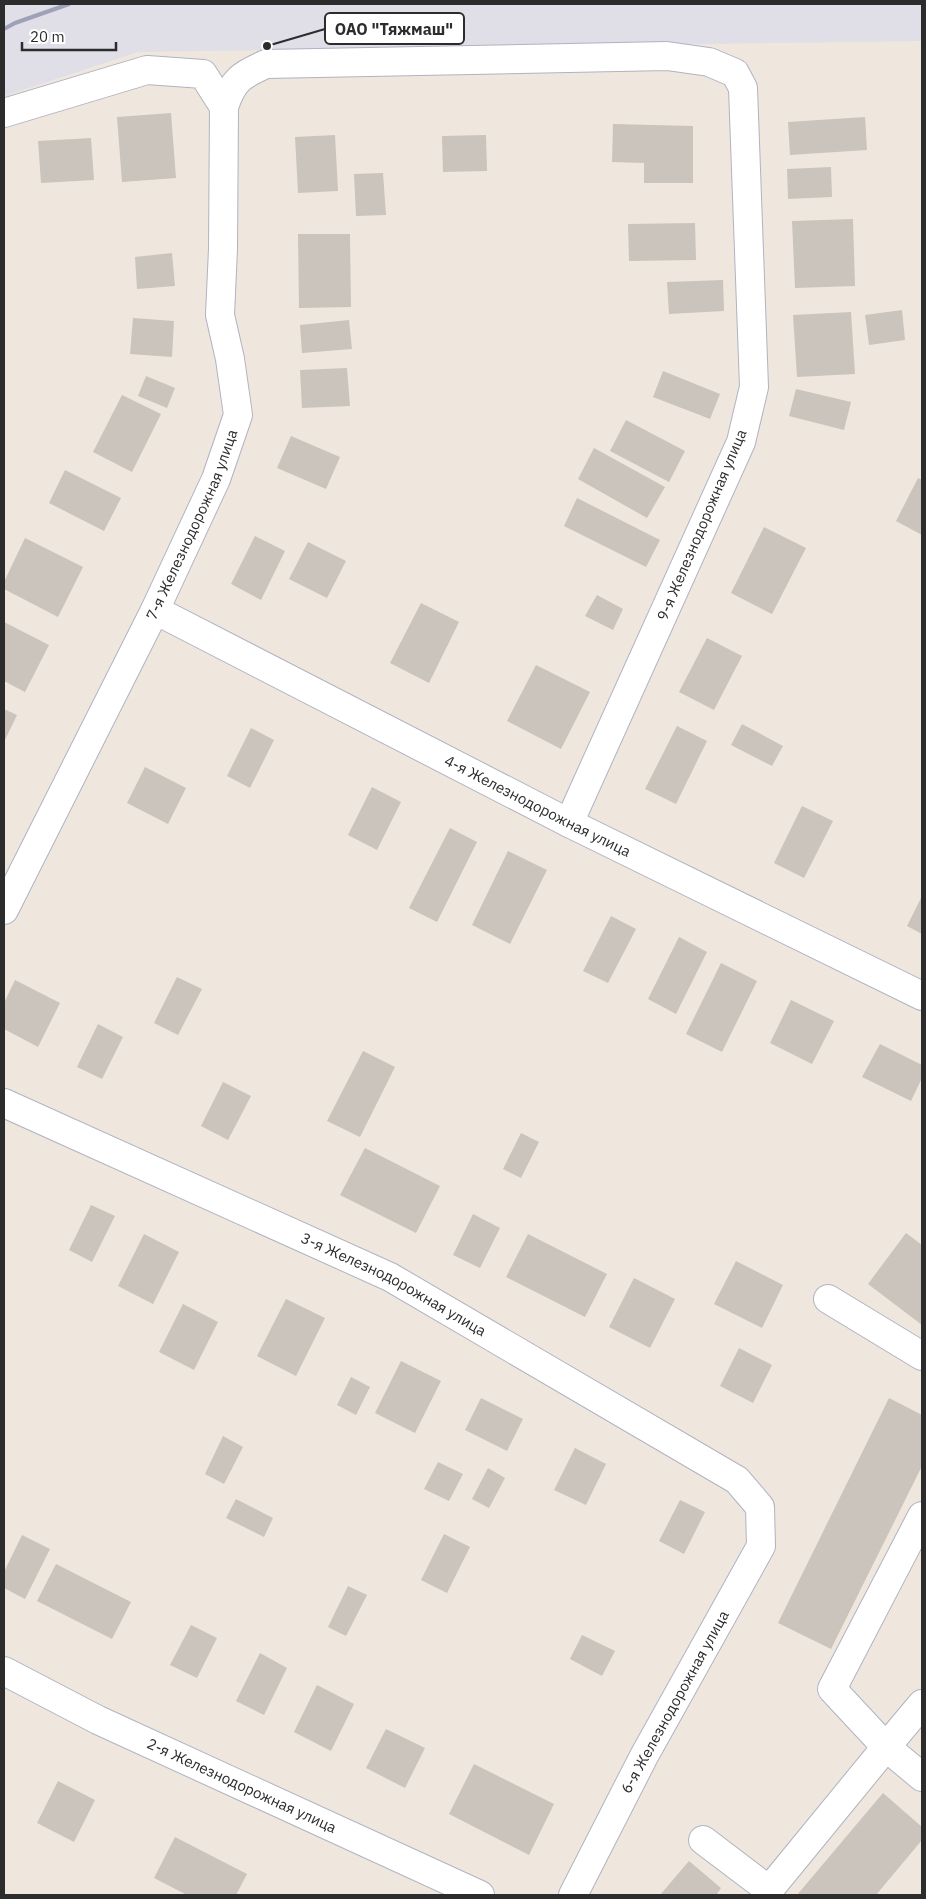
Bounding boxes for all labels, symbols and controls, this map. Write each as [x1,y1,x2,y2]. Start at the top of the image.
callout: ОАО "Тяжмаш" [325,13,464,44]
text: ОАО "Тяжмаш" [335,19,453,39]
scale bar [22,20,116,52]
text: 20 m [30,27,65,46]
street label: 9-я Железнодорожная улица [653,426,751,623]
street label: 7-я Железнодорожная улица [142,427,241,623]
street label: 4-я Железнодорожная улица [441,751,634,861]
street label: 3-я Железнодорожная улица [298,1228,490,1340]
street label: 6-я Железнодорожная улица [616,1607,733,1797]
street label: 2-я Железнодорожная улица [144,1734,340,1837]

